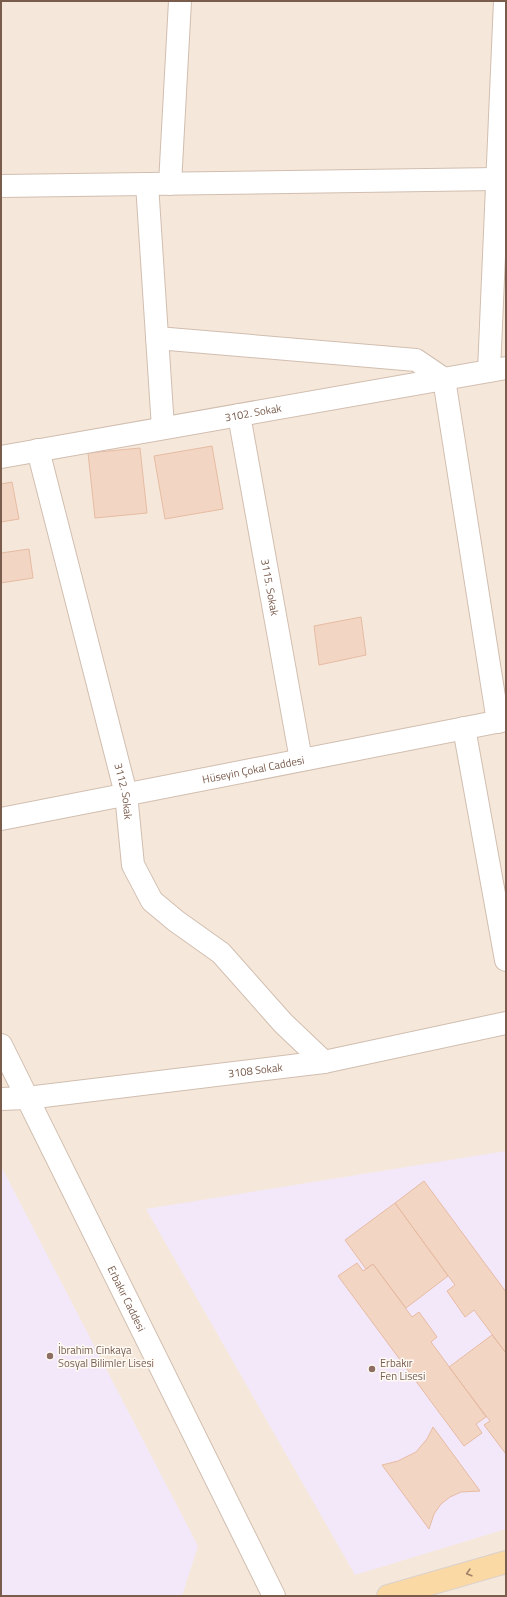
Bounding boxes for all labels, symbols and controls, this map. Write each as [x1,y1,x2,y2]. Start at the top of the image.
street label: 3102. Sokak [223,400,283,425]
street label: 3115. Sokak [257,558,283,618]
street label: Hüseyin Çokal Caddesi [201,752,306,787]
street label: 3112. Sokak [110,761,137,821]
street label: 3108 Sokak [227,1059,284,1082]
street label: Erbakır Caddesi [104,1263,150,1334]
place label: İbrahim Cinkaya Sosyal Bilimler Lisesi [58,1342,154,1371]
marker: İbrahim Cinkaya Sosyal Bilimler Lisesi [45,1351,55,1361]
place label: Erbakır Fen Lisesi [380,1355,425,1384]
marker: Erbakır Fen Lisesi [367,1364,377,1374]
one-way arrow [465,1568,472,1577]

